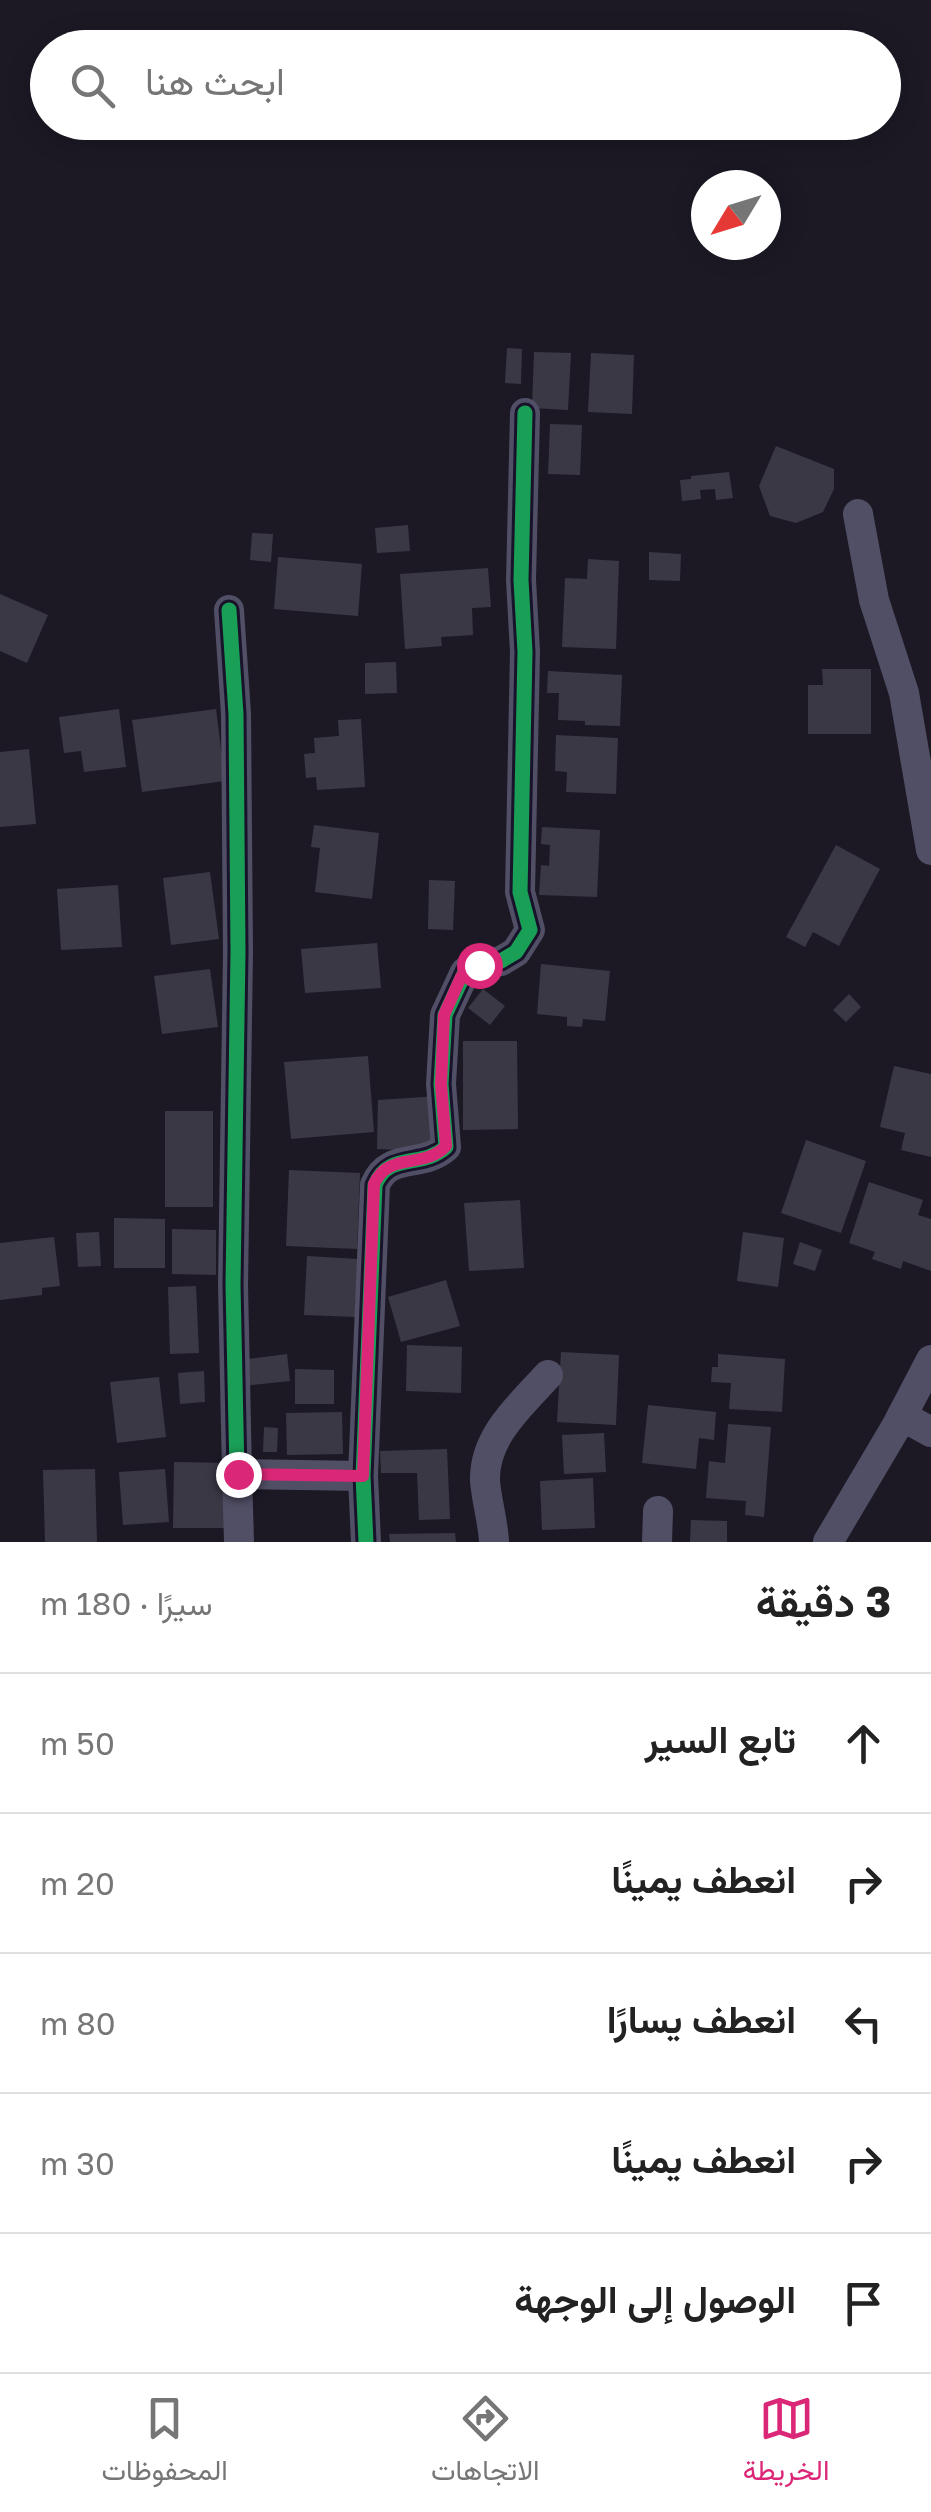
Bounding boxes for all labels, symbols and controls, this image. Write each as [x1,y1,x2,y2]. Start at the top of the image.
search box [30,30,901,140]
icon: search [65,58,120,113]
text: ابحث هنا [145,58,285,103]
north arrow [691,170,781,260]
route start [457,943,503,989]
route end [216,1452,262,1498]
text: 3 دقيقة [756,1576,891,1626]
text: سيرًا · 180 m [40,1584,212,1622]
text: تابع السير [645,1716,796,1761]
icon: ahead [836,1716,891,1771]
text: 50 m [40,1724,115,1762]
text: انعطف يمينًا [611,1856,796,1901]
icon: right [836,1856,891,1911]
text: 20 m [40,1864,115,1902]
text: انعطف يسارًا [607,1996,796,2041]
icon: left [836,1996,891,2051]
text: 80 m [40,2004,116,2042]
text: انعطف يمينًا [611,2136,796,2181]
icon: right [836,2136,891,2191]
text: 30 m [40,2144,115,2182]
text: الوصول إلى الوجهة [514,2276,796,2321]
icon: arrive [836,2276,891,2331]
tab: المحفوظات [102,2391,228,2495]
tab: الاتجاهات [431,2391,540,2495]
tab: الخريطة [743,2391,829,2495]

